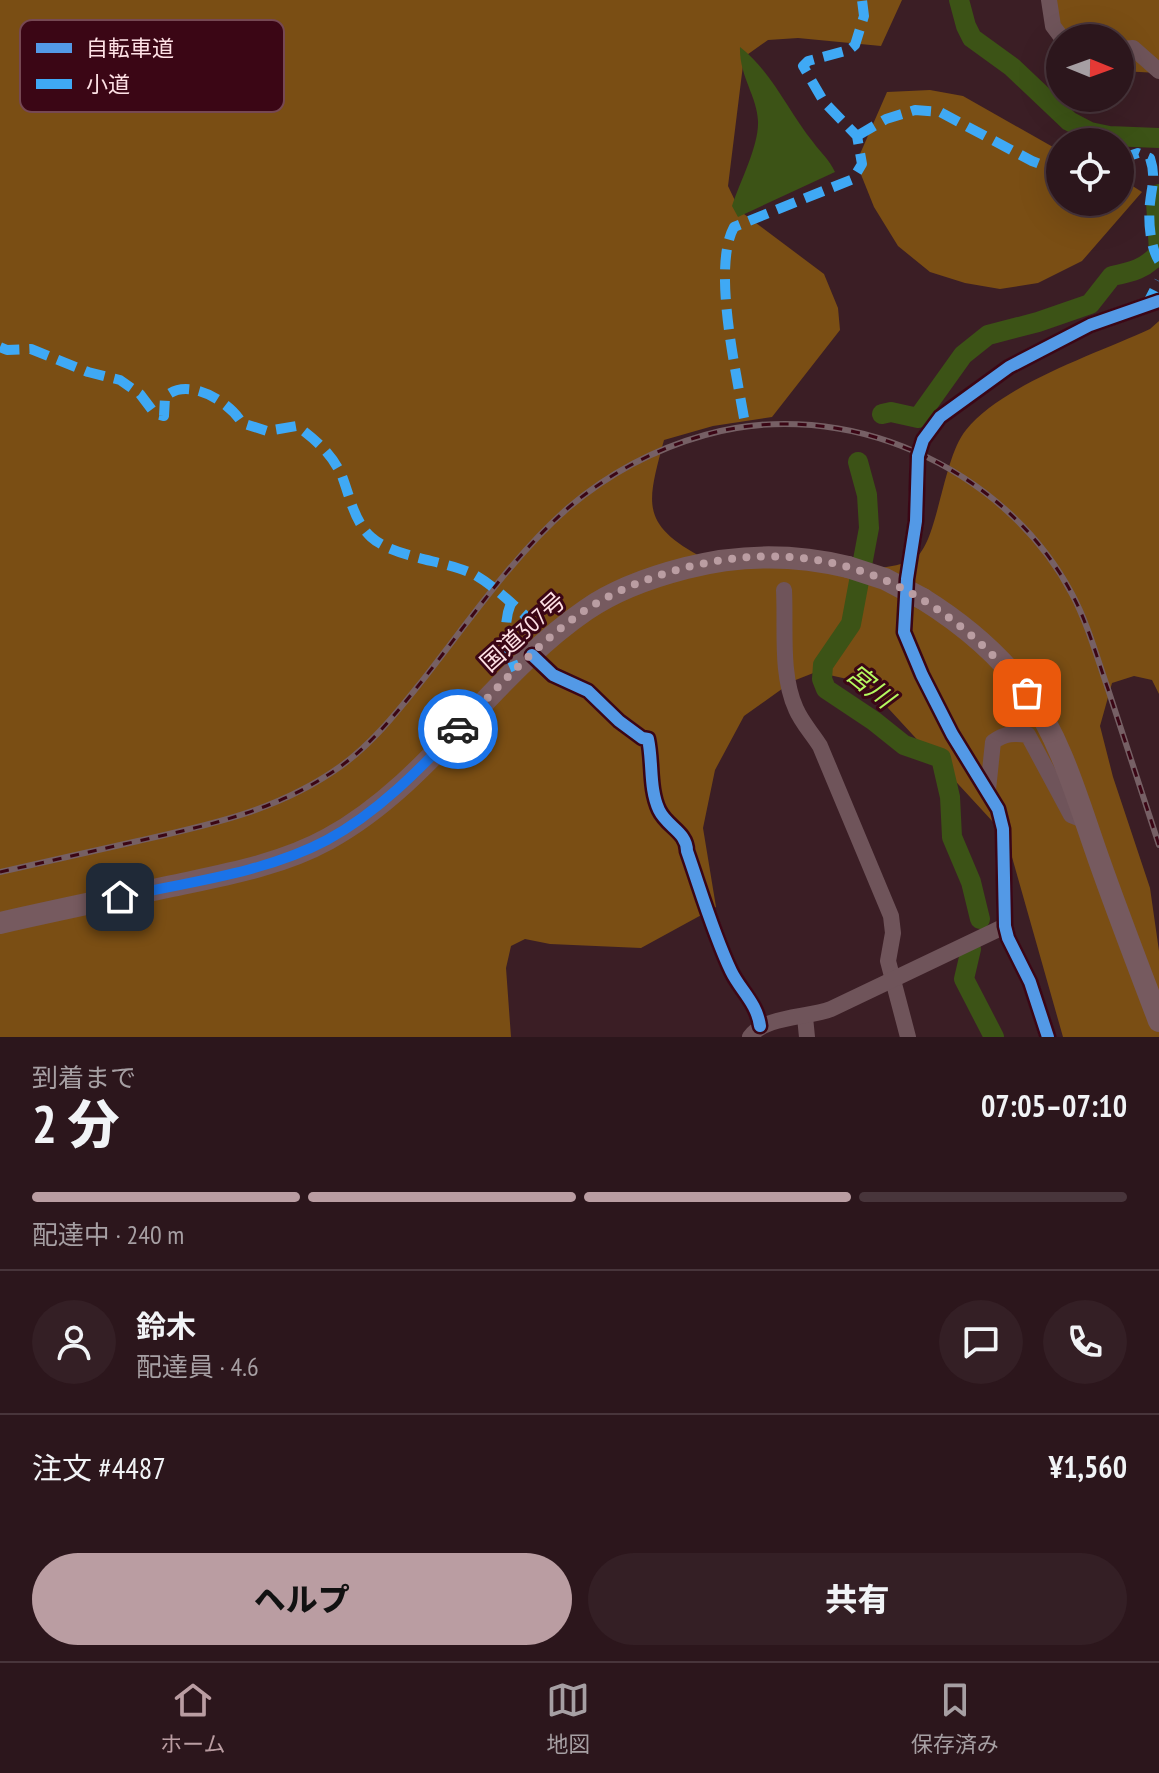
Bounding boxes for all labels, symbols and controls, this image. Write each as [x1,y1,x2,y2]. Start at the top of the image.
legend [20,20,284,112]
north arrow [1046,24,1134,112]
map controls [1046,24,1134,216]
text: 自転車道 [86,34,174,62]
text: 小道 [86,70,130,98]
button: locate [1046,128,1134,216]
street label: 国道307号 [473,585,572,678]
water label: 宮川 [840,656,903,717]
pin [993,659,1061,727]
icon: bag [1005,671,1049,715]
courier [418,689,498,769]
icon: car [436,707,480,751]
pin [86,863,154,931]
icon: home [98,875,142,919]
text: 到着まで [32,1061,136,1094]
text: 07:05–07:10 [981,1086,1127,1125]
text: 2 分 [32,1090,120,1157]
text: 配達中 · 240 m [32,1218,184,1251]
button: person [32,1300,116,1384]
button: chat [939,1300,1023,1384]
button: phone [1043,1300,1127,1384]
text: 鈴木 [136,1306,196,1345]
text: 配達員 · 4.6 [136,1350,259,1383]
text: ¥1,560 [1049,1447,1127,1486]
text: 注文 #4487 [32,1448,166,1487]
button: ヘルプ [32,1553,572,1645]
button: 共有 [588,1553,1127,1645]
tab: ホーム [160,1678,226,1758]
tab: 地図 [546,1678,590,1758]
tab: 保存済み [911,1678,999,1758]

